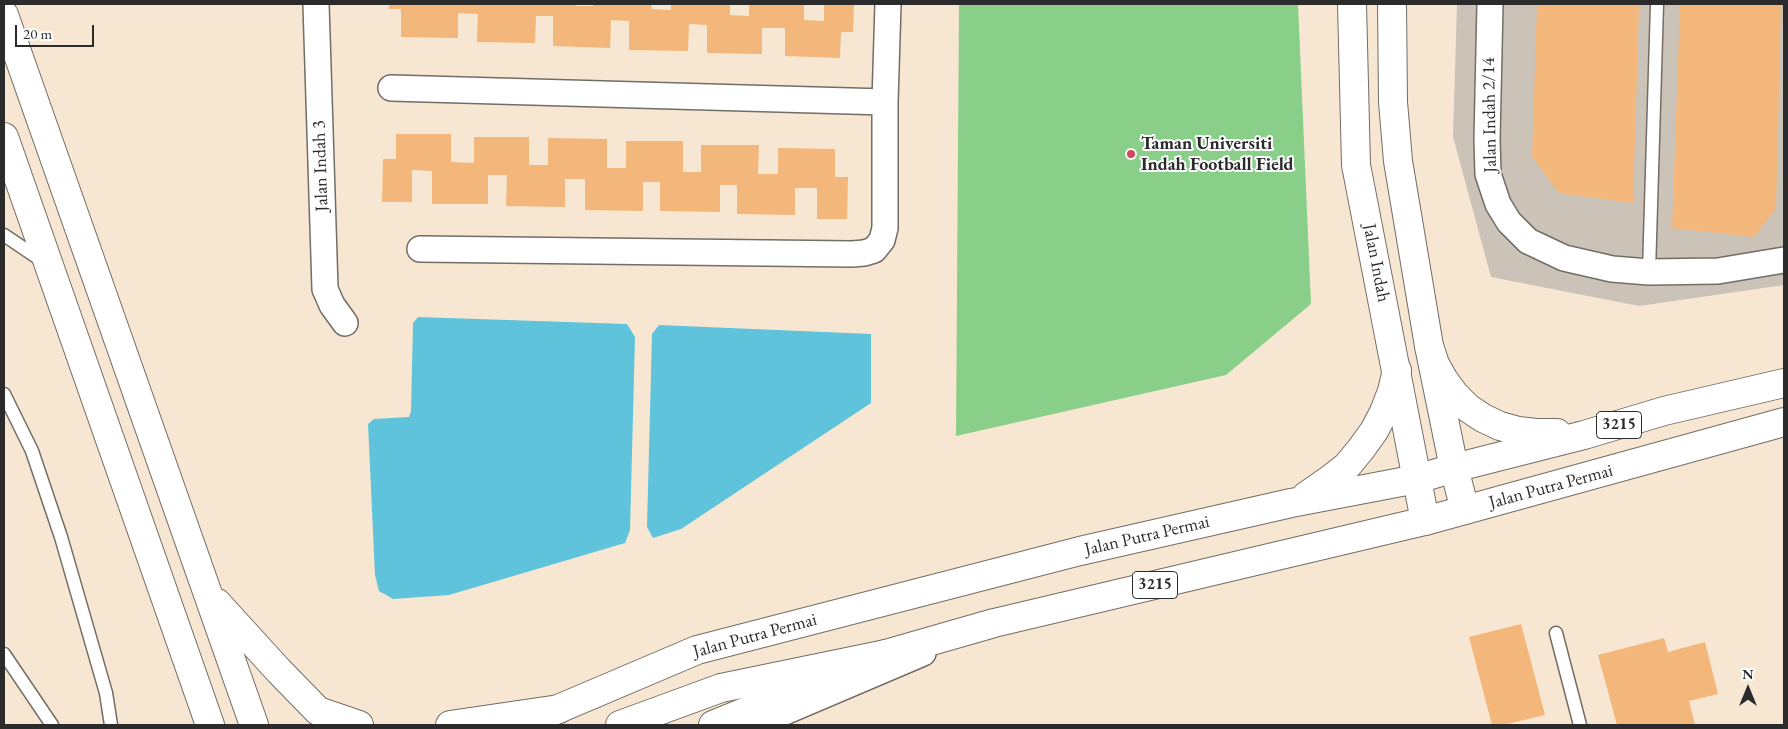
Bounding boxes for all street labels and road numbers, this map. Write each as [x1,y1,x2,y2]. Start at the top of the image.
street label: Jalan Indah 2/14 [1478,57,1502,173]
street label: Jalan Indah 3 [309,120,333,212]
street label: Jalan Indah [1358,222,1394,304]
road number: 3215 [1596,412,1642,438]
street label: Jalan Putra Permai [1487,460,1615,514]
street label: Jalan Putra Permai [1082,511,1212,561]
road number: 3215 [1132,572,1178,598]
street label: Jalan Putra Permai [691,609,819,663]

